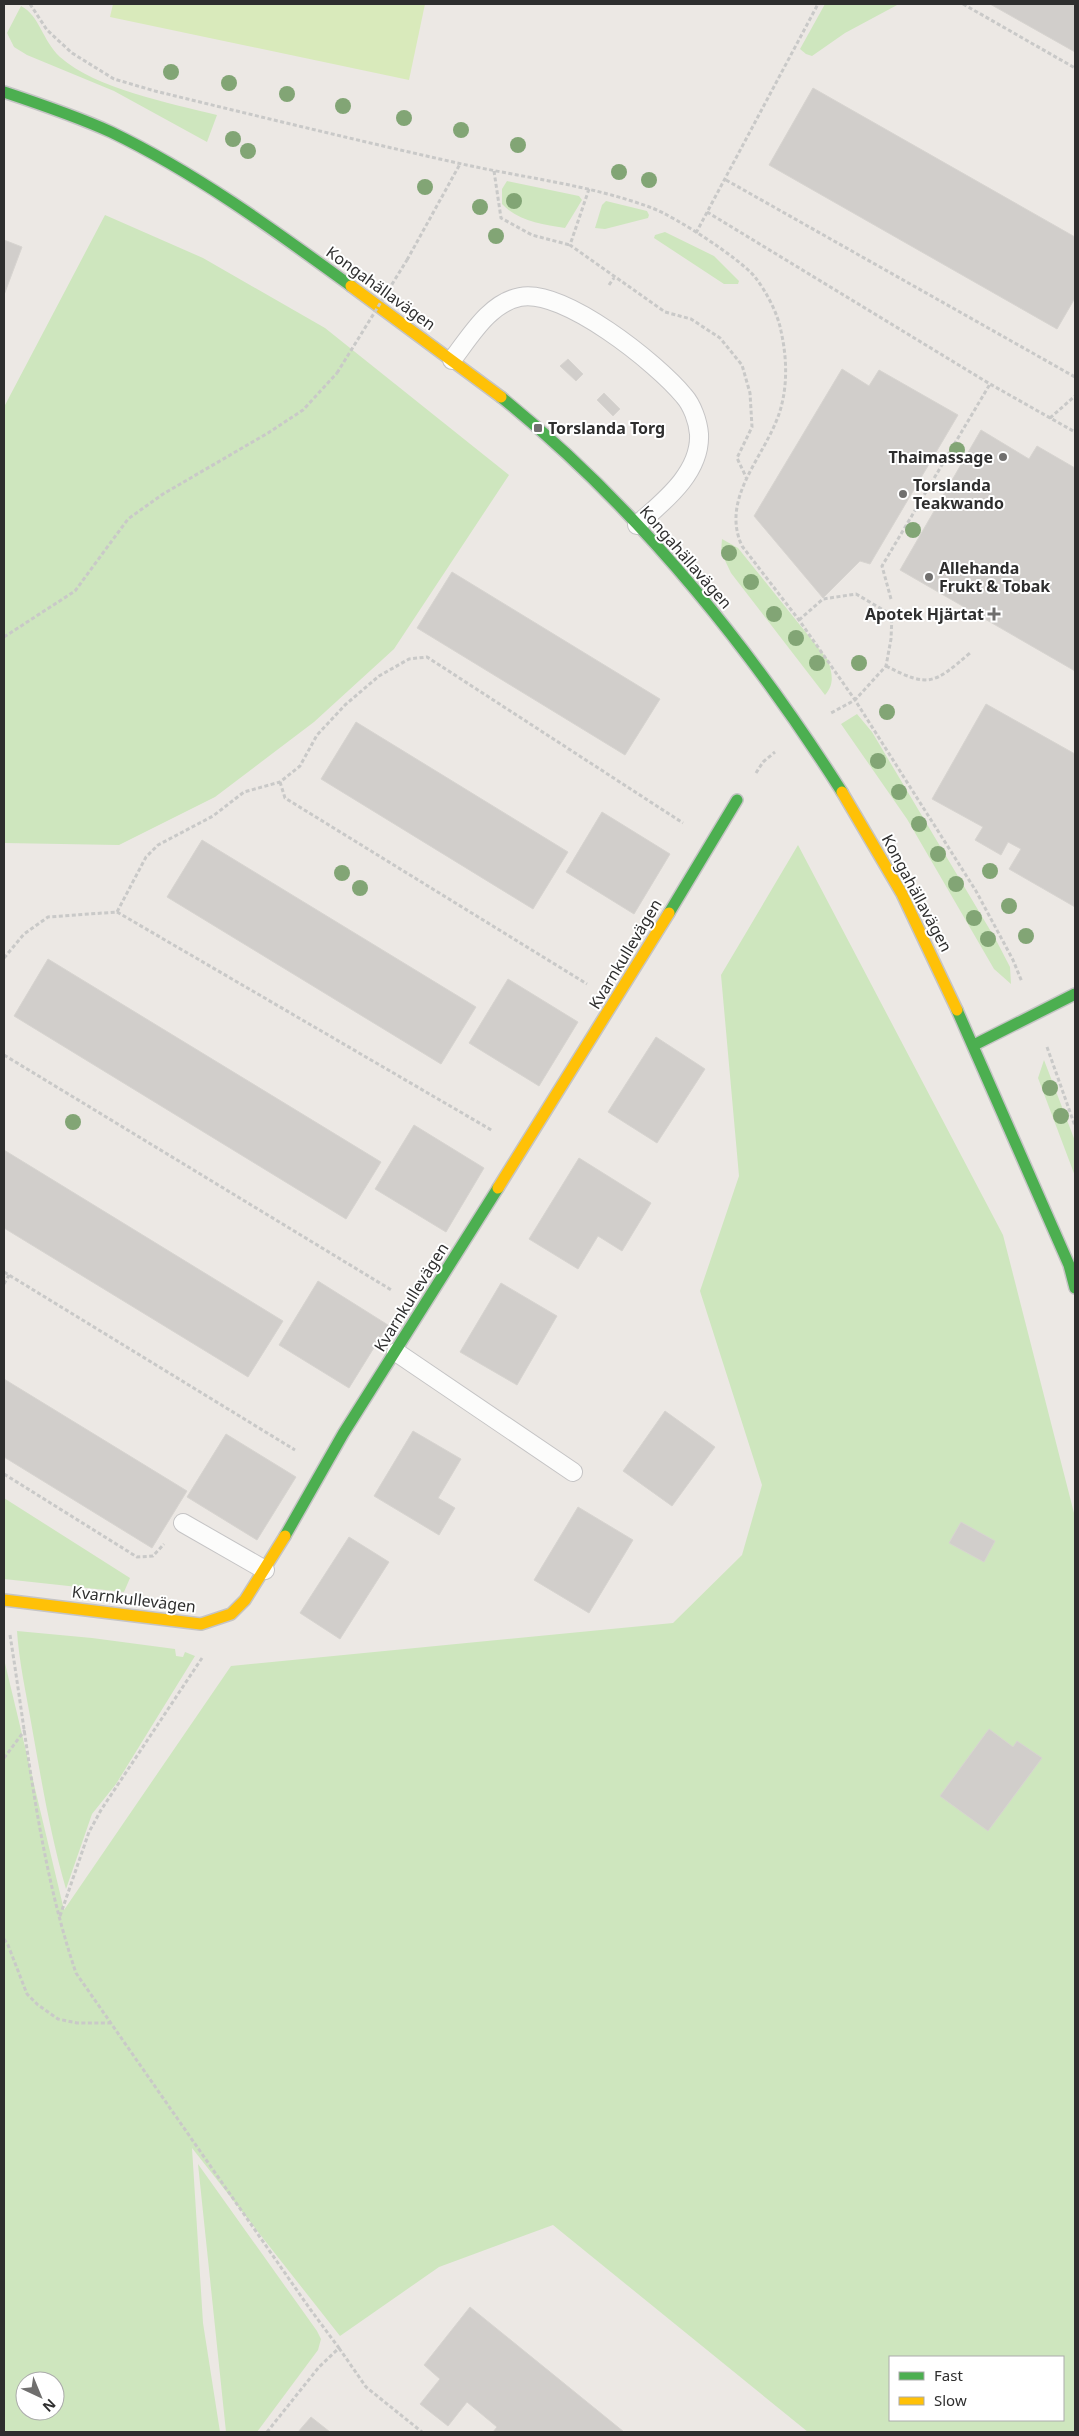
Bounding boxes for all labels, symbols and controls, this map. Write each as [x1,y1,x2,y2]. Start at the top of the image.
street label: Kongahällavägen [322,241,440,335]
place label: Torslanda Torg [548,417,665,439]
marker: Torslanda Torg [532,422,544,434]
place label: Thaimassage [889,446,993,468]
marker: Thaimassage [997,451,1009,463]
place label: Torslanda Teakwando [913,474,1004,514]
marker: Torslanda Teakwando [897,488,909,500]
street label: Kongahällavägen [635,501,737,613]
place label: Allehanda Frukt & Tobak [939,557,1050,597]
marker: Allehanda Frukt & Tobak [923,571,935,583]
place label: Apotek Hjärtat [865,603,984,625]
marker: Apotek Hjärtat [988,608,1000,620]
street label: Kongahällavägen [877,830,957,956]
street label: Kvarnkullevägen [583,895,667,1013]
street label: Kvarnkullevägen [369,1238,453,1356]
street label: Kvarnkullevägen [71,1580,197,1618]
legend [889,2356,1064,2421]
text: Fast [934,2365,963,2385]
north arrow [15,2371,65,2421]
text: Slow [934,2390,967,2410]
text: N [39,2395,60,2417]

